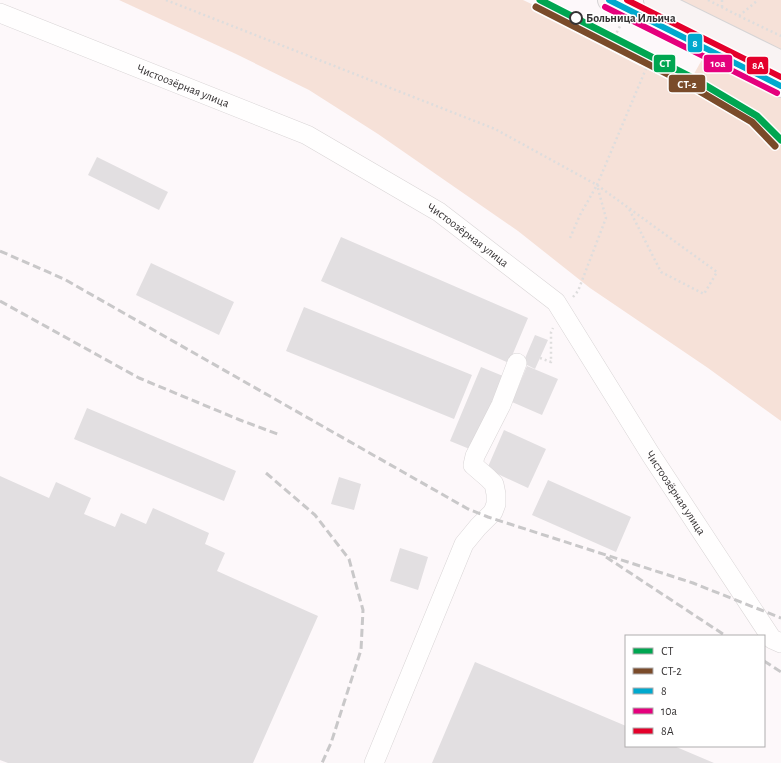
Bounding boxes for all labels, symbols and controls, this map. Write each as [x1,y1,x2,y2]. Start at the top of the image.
marker: Больница Ильича [569,11,583,25]
place label: Больница Ильича [586,12,676,24]
line badge: 8 [687,33,703,53]
text: 8 [692,38,698,49]
line badge: СТ [653,54,676,73]
line badge: 10а [703,54,733,73]
line badge: 8А [746,56,769,75]
text: СТ [659,58,671,69]
text: 10а [711,58,725,69]
text: 8А [752,60,764,71]
street label: Чистоозёрная улица [135,62,231,110]
line badge: СТ-2 [668,74,706,93]
text: СТ-2 [677,79,697,90]
street label: Чистоозёрная улица [425,201,511,269]
street label: Чистоозёрная улица [644,448,708,537]
legend [625,635,765,747]
text: СТ [661,645,674,657]
text: СТ-2 [661,665,682,677]
text: 8 [661,685,667,697]
text: 10а [661,705,677,717]
text: 8А [661,725,674,737]

